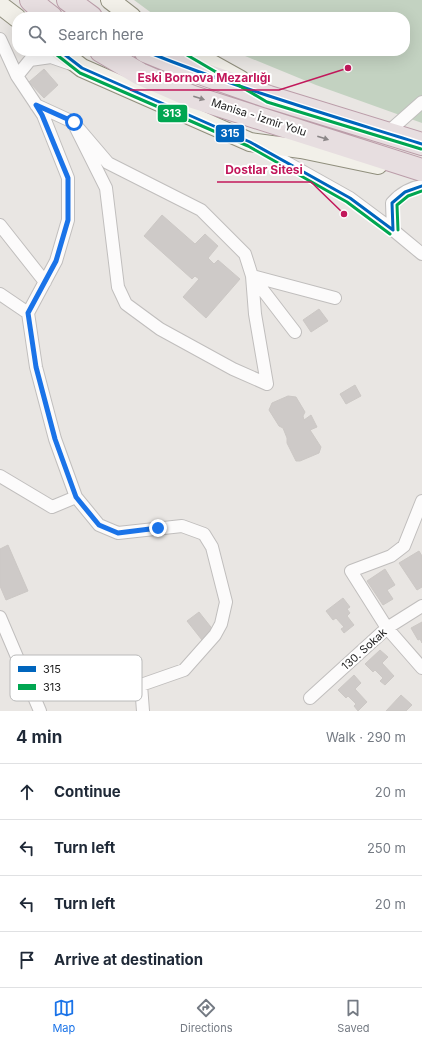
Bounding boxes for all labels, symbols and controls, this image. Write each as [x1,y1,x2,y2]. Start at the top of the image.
search box [12,12,410,56]
icon: search [26,23,48,45]
text: Search here [58,25,144,44]
callout: Eski Bornova Mezarlığı [130,66,279,90]
text: Eski Bornova Mezarlığı [137,70,271,85]
street label: Manisa - İzmir Yolu [210,95,308,139]
one-way arrow [193,96,205,102]
line badge: 313 [157,104,188,123]
text: 313 [163,106,181,120]
route start [65,113,83,131]
line badge: 315 [215,124,245,143]
text: 315 [221,126,239,140]
one-way arrow [317,135,329,141]
callout: Dostlar Sitesi [217,158,311,182]
text: Dostlar Sitesi [225,162,303,177]
route end [149,519,167,537]
street label: 130. Sokak [338,625,390,673]
legend [10,655,142,701]
text: 315 [43,662,61,676]
text: 313 [43,680,61,694]
text: 4 min [16,727,62,747]
text: Walk · 290 m [326,729,406,745]
icon: ahead [16,781,38,803]
text: Continue [54,782,121,801]
text: 20 m [375,784,406,800]
icon: left [16,837,38,859]
text: Turn left [54,838,115,857]
text: 250 m [367,840,406,856]
icon: left [16,893,38,915]
text: Turn left [54,894,115,913]
text: 20 m [375,896,406,912]
icon: arrive [16,949,38,971]
text: Arrive at destination [54,950,203,969]
tab: Map [52,997,75,1035]
tab: Directions [180,997,233,1035]
tab: Saved [337,997,370,1035]

